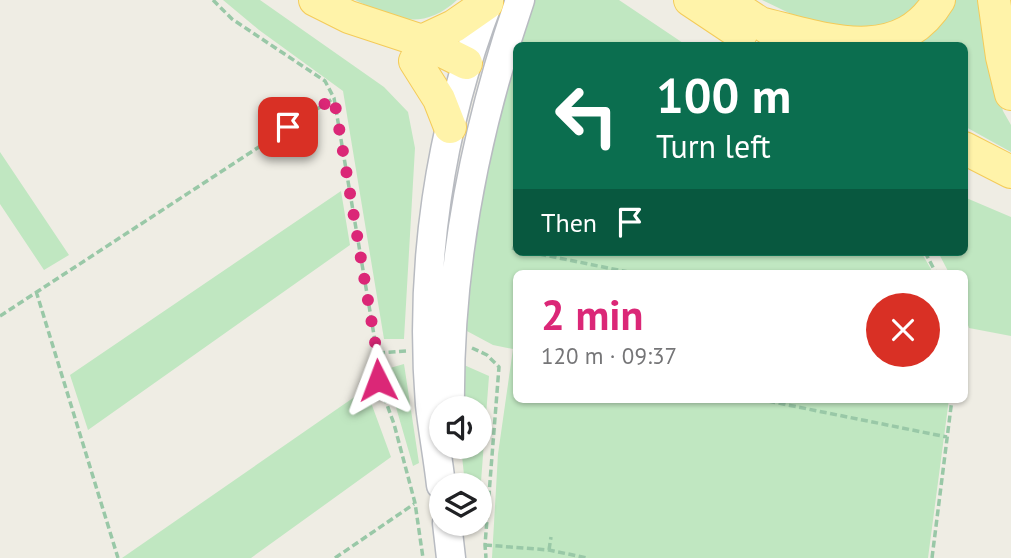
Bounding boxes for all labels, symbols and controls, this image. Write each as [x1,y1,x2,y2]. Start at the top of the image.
text: 100 m [656,63,791,127]
icon: left [541,70,632,161]
pin [258,97,318,157]
icon: arrive [269,108,307,146]
text: Turn left [656,125,771,167]
icon: arrive [611,203,649,241]
text: Then [541,206,597,239]
text: 2 min [541,287,643,342]
button: close [866,293,940,367]
text: 120 m · 09:37 [541,341,677,370]
position arrow [341,343,415,417]
map controls [429,396,492,536]
button: sound [429,396,492,459]
button: layers [429,473,492,536]

